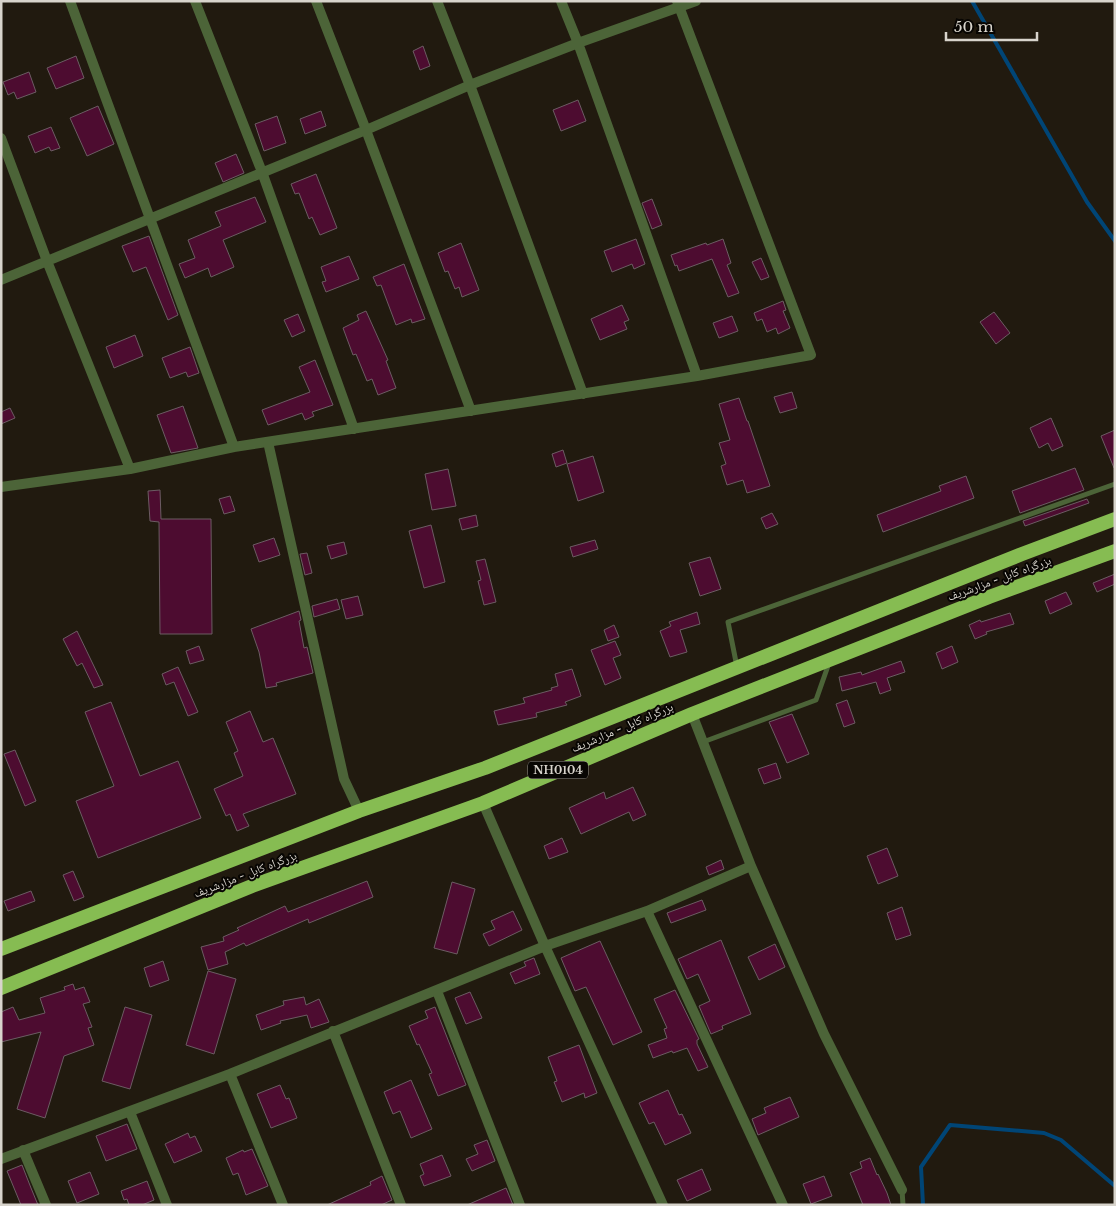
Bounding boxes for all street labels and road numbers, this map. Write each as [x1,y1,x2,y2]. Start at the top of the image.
street label: بزرگراه کابل - مزارشریف [945,552,1053,604]
street label: بزرگراه کابل - مزارشریف [569,699,675,756]
road number: NH0104 [528,762,588,778]
street label: بزرگراه کابل - مزارشریف [191,847,299,901]

